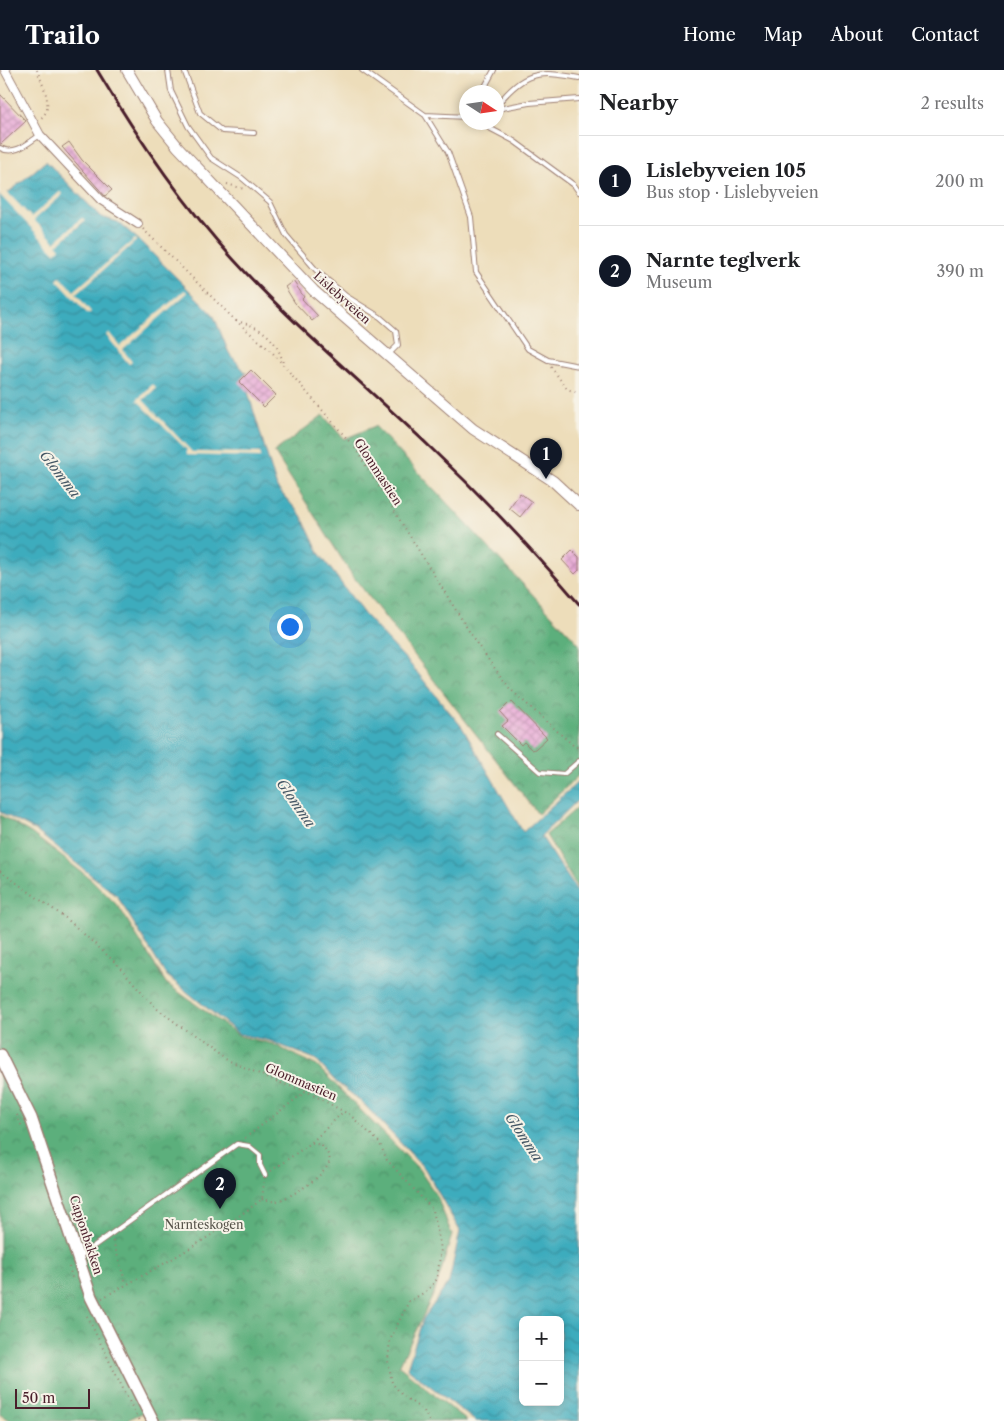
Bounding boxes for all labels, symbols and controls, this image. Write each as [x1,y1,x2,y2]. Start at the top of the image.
text: Trailo [25,21,100,50]
text: Home [683,24,736,46]
text: Map [764,24,802,46]
text: About [830,24,883,46]
text: Contact [911,24,979,46]
north arrow [459,85,504,130]
text: Nearby [599,90,678,115]
text: 2 results [921,93,984,113]
text: Lislebyveien 105 [646,159,806,182]
text: 1 [611,171,619,191]
text: 200 m [935,171,984,191]
text: Bus stop · Lislebyveien [646,182,819,202]
text: Narnte teglverk [646,249,800,272]
text: 2 [610,261,620,281]
text: 390 m [937,261,984,281]
street label: Lislebyveien [311,268,374,327]
text: Museum [646,272,712,292]
street label: Glommastien [351,436,406,508]
pin: 1 [530,438,562,479]
water label: Glomma [36,447,84,502]
your location [277,614,303,640]
water label: Glomma [273,775,320,831]
street label: Glommastien [263,1060,340,1104]
water label: Glomma [501,1109,547,1165]
pin: 2 [204,1168,236,1209]
street label: Capjonbakken [67,1193,107,1277]
park label: Narnteskogen [164,1217,244,1232]
map controls [519,1316,564,1406]
button: + [519,1316,564,1361]
button: − [519,1361,564,1406]
scale bar [15,1386,90,1409]
text: 50 m [22,1389,55,1407]

